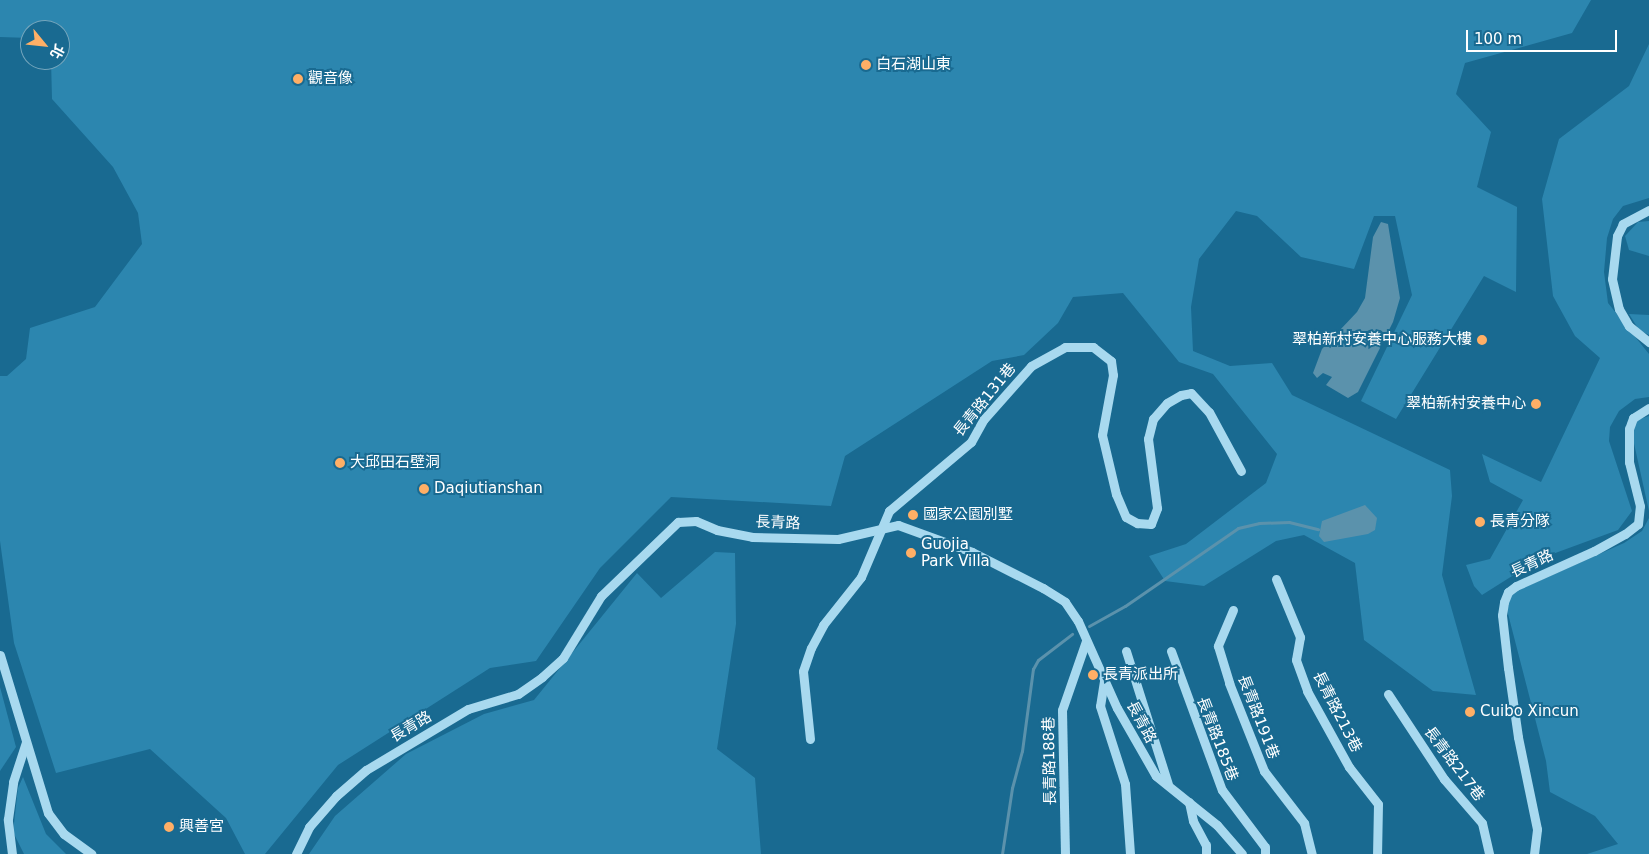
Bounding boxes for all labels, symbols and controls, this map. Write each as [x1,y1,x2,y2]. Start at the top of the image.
north arrow [20,20,70,70]
scale bar [1469,20,1620,52]
text: 100 m [1474,30,1522,48]
text: 北 [47,42,68,62]
place label: 白石湖山東 [876,56,951,74]
marker: 白石湖山東 [860,59,872,71]
place label: 觀音像 [308,70,353,88]
marker: 觀音像 [292,73,304,85]
place label: 翠柏新村安養中心服務大樓 [1292,331,1472,349]
marker: 翠柏新村安養中心服務大樓 [1476,334,1488,346]
street label: 長青路131巷 [950,360,1020,440]
place label: 翠柏新村安養中心 [1406,395,1526,413]
marker: 翠柏新村安養中心 [1530,398,1542,410]
place label: 大邱田石壁洞 [350,454,440,472]
marker: 大邱田石壁洞 [334,457,346,469]
place label: Daqiutianshan [434,480,543,498]
marker: Daqiutianshan [418,483,430,495]
place label: 國家公園別墅 [923,506,1013,524]
marker: 國家公園別墅 [907,509,919,521]
street label: 長青路 [755,513,801,533]
place label: 長青分隊 [1490,513,1550,531]
marker: 長青分隊 [1474,516,1486,528]
place label: Guojia Park Villa [921,535,990,570]
street label: 長青路 [1508,546,1556,582]
marker: Guojia Park Villa [905,547,917,559]
place label: 長青派出所 [1103,666,1178,684]
street label: 長青路213巷 [1309,668,1365,756]
marker: 長青派出所 [1087,669,1099,681]
street label: 長青路191巷 [1234,672,1282,762]
street label: 長青路185巷 [1193,694,1241,784]
street label: 長青路 [1122,698,1160,746]
place label: Cuibo Xincun [1480,703,1579,721]
marker: Cuibo Xincun [1464,706,1476,718]
street label: 長青路 [387,708,435,746]
street label: 長青路188巷 [1040,717,1060,805]
street label: 長青路217巷 [1420,723,1488,805]
place label: 興善宮 [179,818,224,836]
marker: 興善宮 [163,821,175,833]

